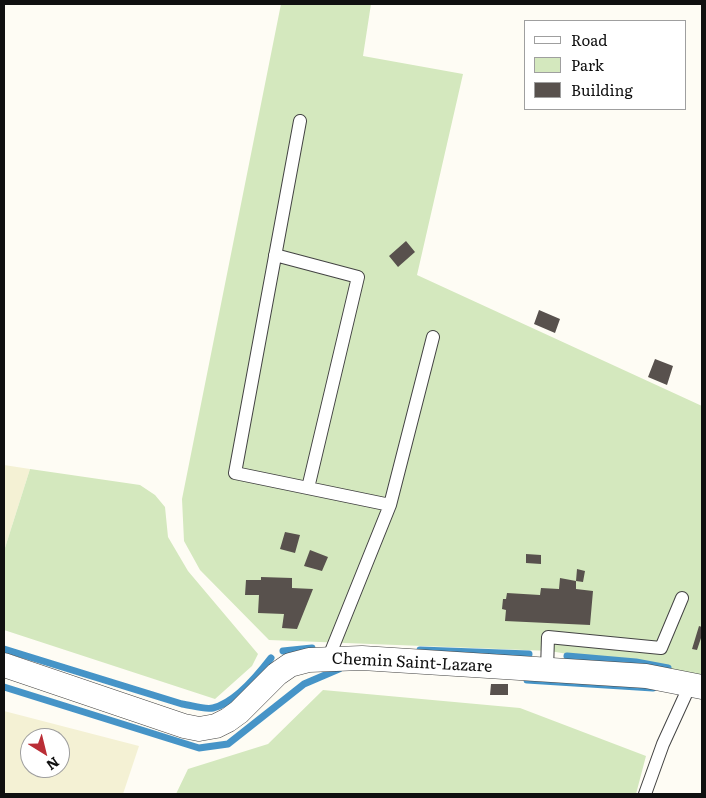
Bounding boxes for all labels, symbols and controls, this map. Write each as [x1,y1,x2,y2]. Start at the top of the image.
legend [524,20,686,110]
text: Road [571,28,607,51]
text: Park [571,53,604,76]
text: Building [571,78,633,101]
street label: Chemin Saint-Lazare [331,649,493,677]
north arrow [20,728,70,778]
text: N [43,753,64,776]

